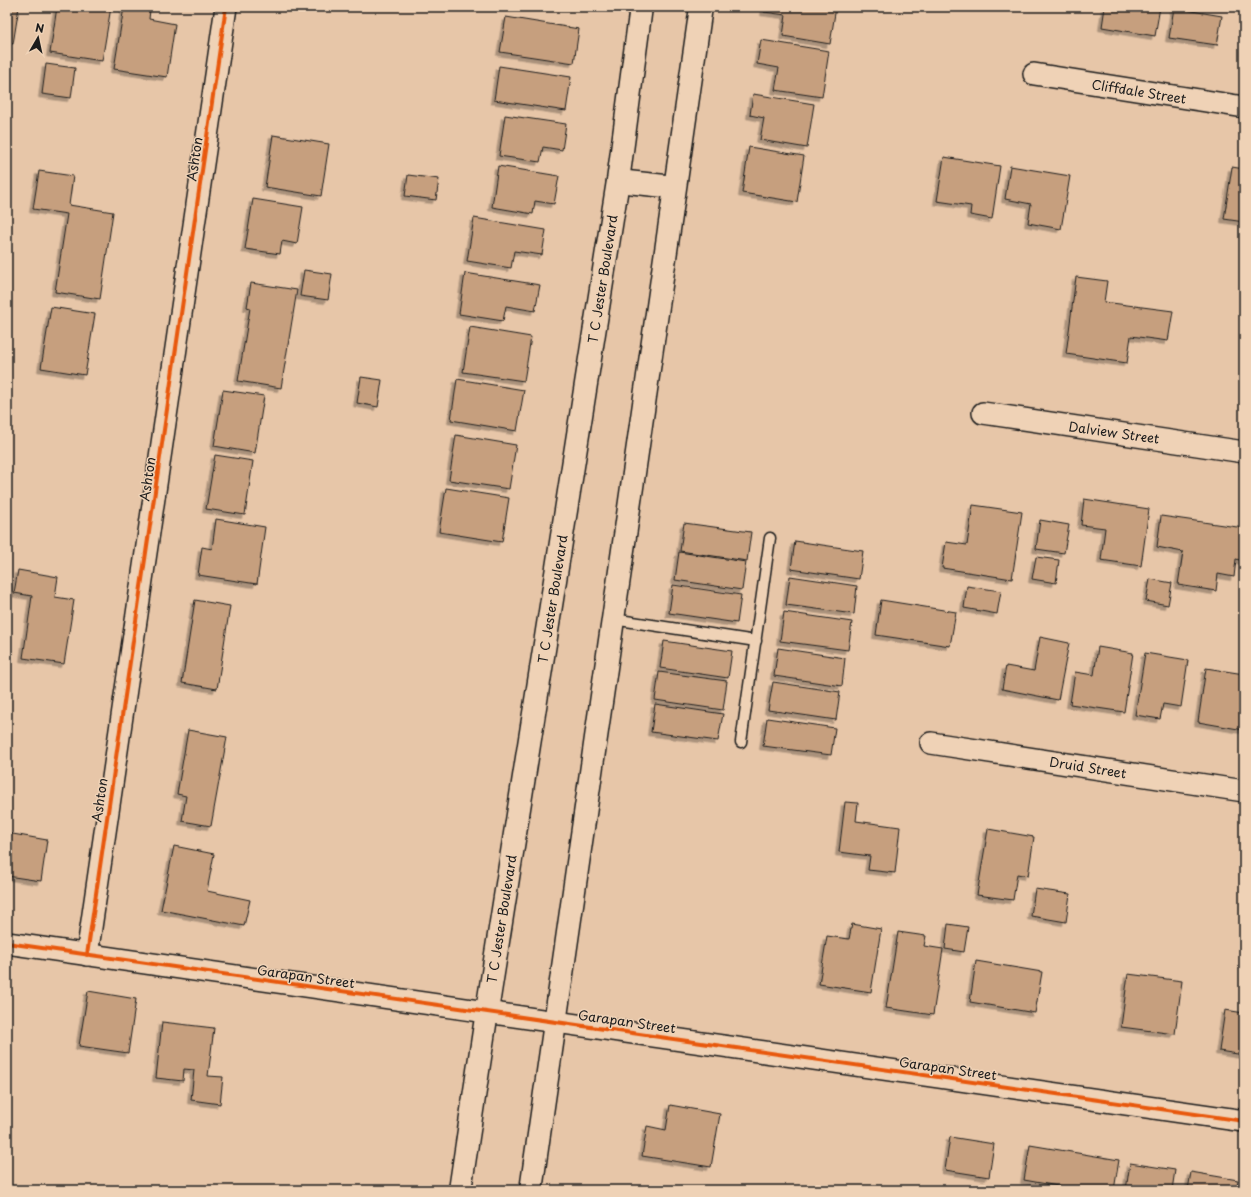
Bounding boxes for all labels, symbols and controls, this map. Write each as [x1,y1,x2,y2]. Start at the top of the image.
north arrow [18,18,58,58]
text: N [34,19,46,37]
street label: Cliffdale Street [1090,74,1188,108]
street label: Ashton [182,136,206,182]
street label: T C Jester Boulevard [582,213,622,345]
street label: Dalview Street [1067,416,1161,448]
street label: Ashton [135,456,159,502]
street label: T C Jester Boulevard [532,533,572,665]
street label: Druid Street [1048,752,1128,782]
street label: Ashton [87,777,111,823]
street label: T C Jester Boulevard [481,853,521,985]
street label: Garapan Street [256,960,356,992]
street label: Garapan Street [577,1005,677,1037]
street label: Garapan Street [898,1052,998,1084]

